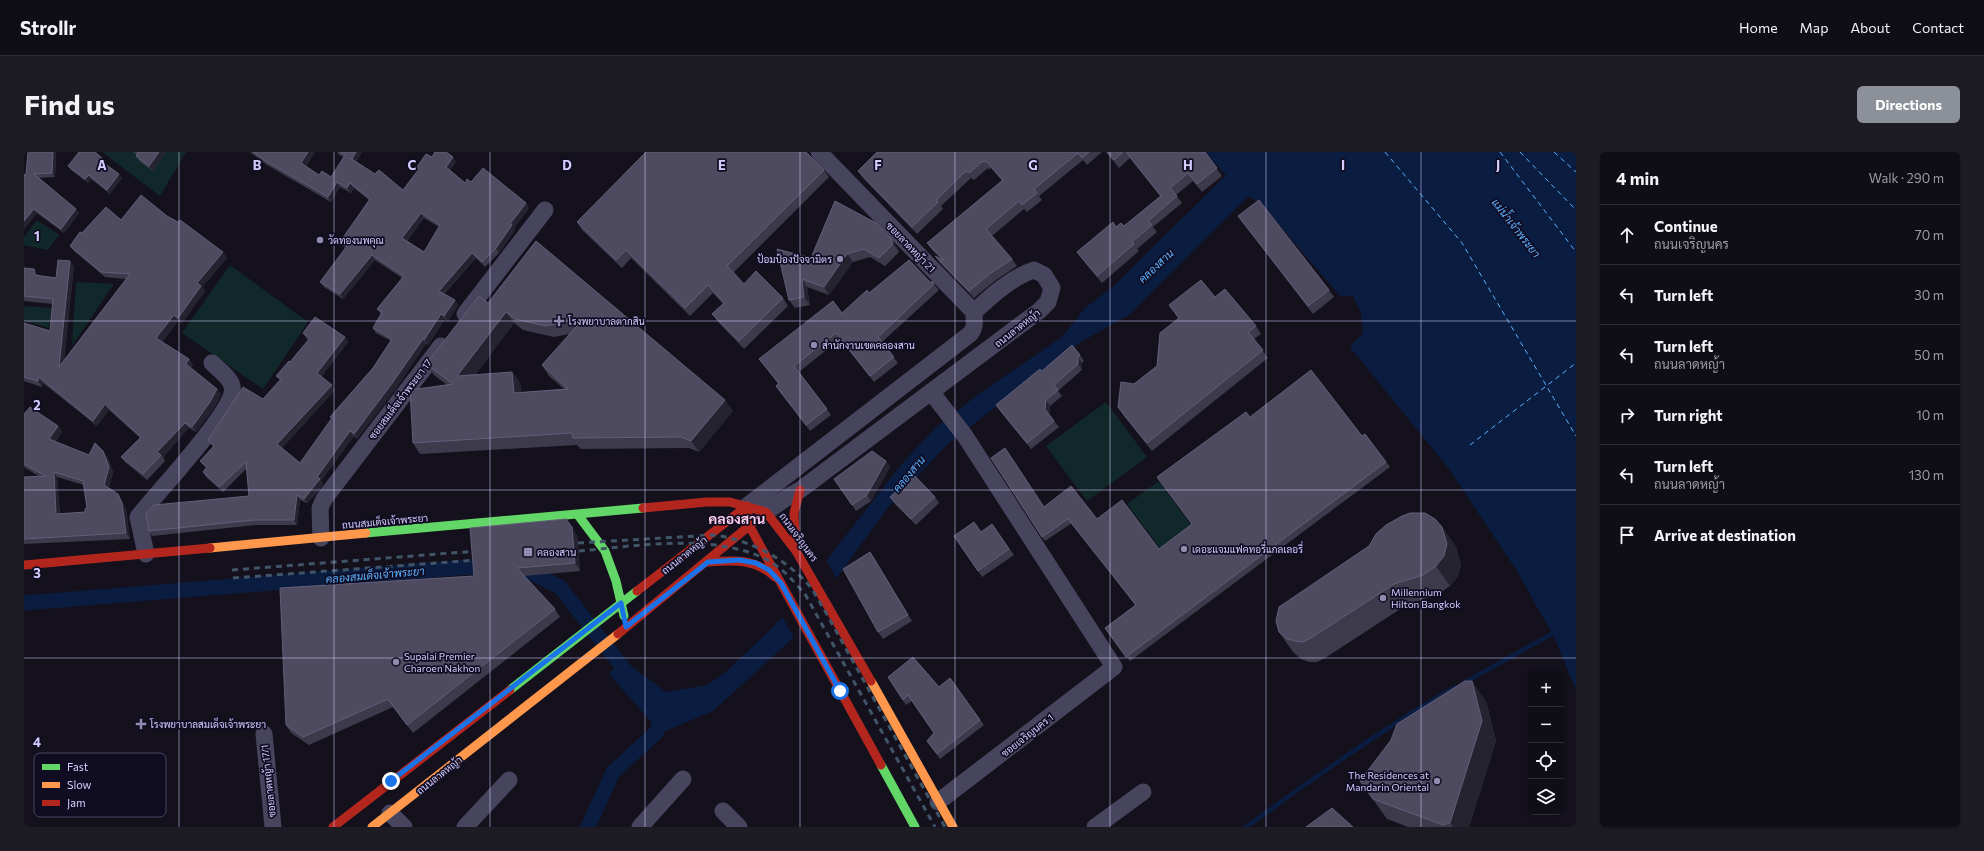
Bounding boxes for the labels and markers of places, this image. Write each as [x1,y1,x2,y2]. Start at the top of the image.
place label: วัดทองนพคุณ [328,234,384,248]
marker: วัดทองนพคุณ [315,235,325,245]
place label: ป้อมป้องปัจจามิตร [757,253,832,265]
marker: ป้อมป้องปัจจามิตร [835,254,845,264]
marker: โรงพยาบาลตากสิน [553,315,565,327]
place label: โรงพยาบาลตากสิน [567,315,645,327]
place label: สำนักงานเขตคลองสาน [822,339,915,351]
marker: สำนักงานเขตคลองสาน [809,340,819,350]
place label: เดอะแจมแฟคทอรี่แกลเลอรี่ [1192,541,1303,555]
marker: เดอะแจมแฟคทอรี่แกลเลอรี่ [1179,544,1189,554]
marker: คลองสาน [522,546,534,558]
place label: คลองสาน [537,546,576,558]
place label: Millennium Hilton Bangkok [1391,586,1461,610]
marker: Millennium Hilton Bangkok [1378,593,1388,603]
place label: Supalai Premier Charoen Nakhon [404,650,480,674]
marker: Supalai Premier Charoen Nakhon [391,657,401,667]
place label: โรงพยาบาลสมเด็จเจ้าพระยา [149,717,266,730]
marker: โรงพยาบาลสมเด็จเจ้าพระยา [135,718,147,730]
place label: The Residences at Mandarin Oriental [1346,769,1429,793]
marker: The Residences at Mandarin Oriental [1432,776,1442,786]

